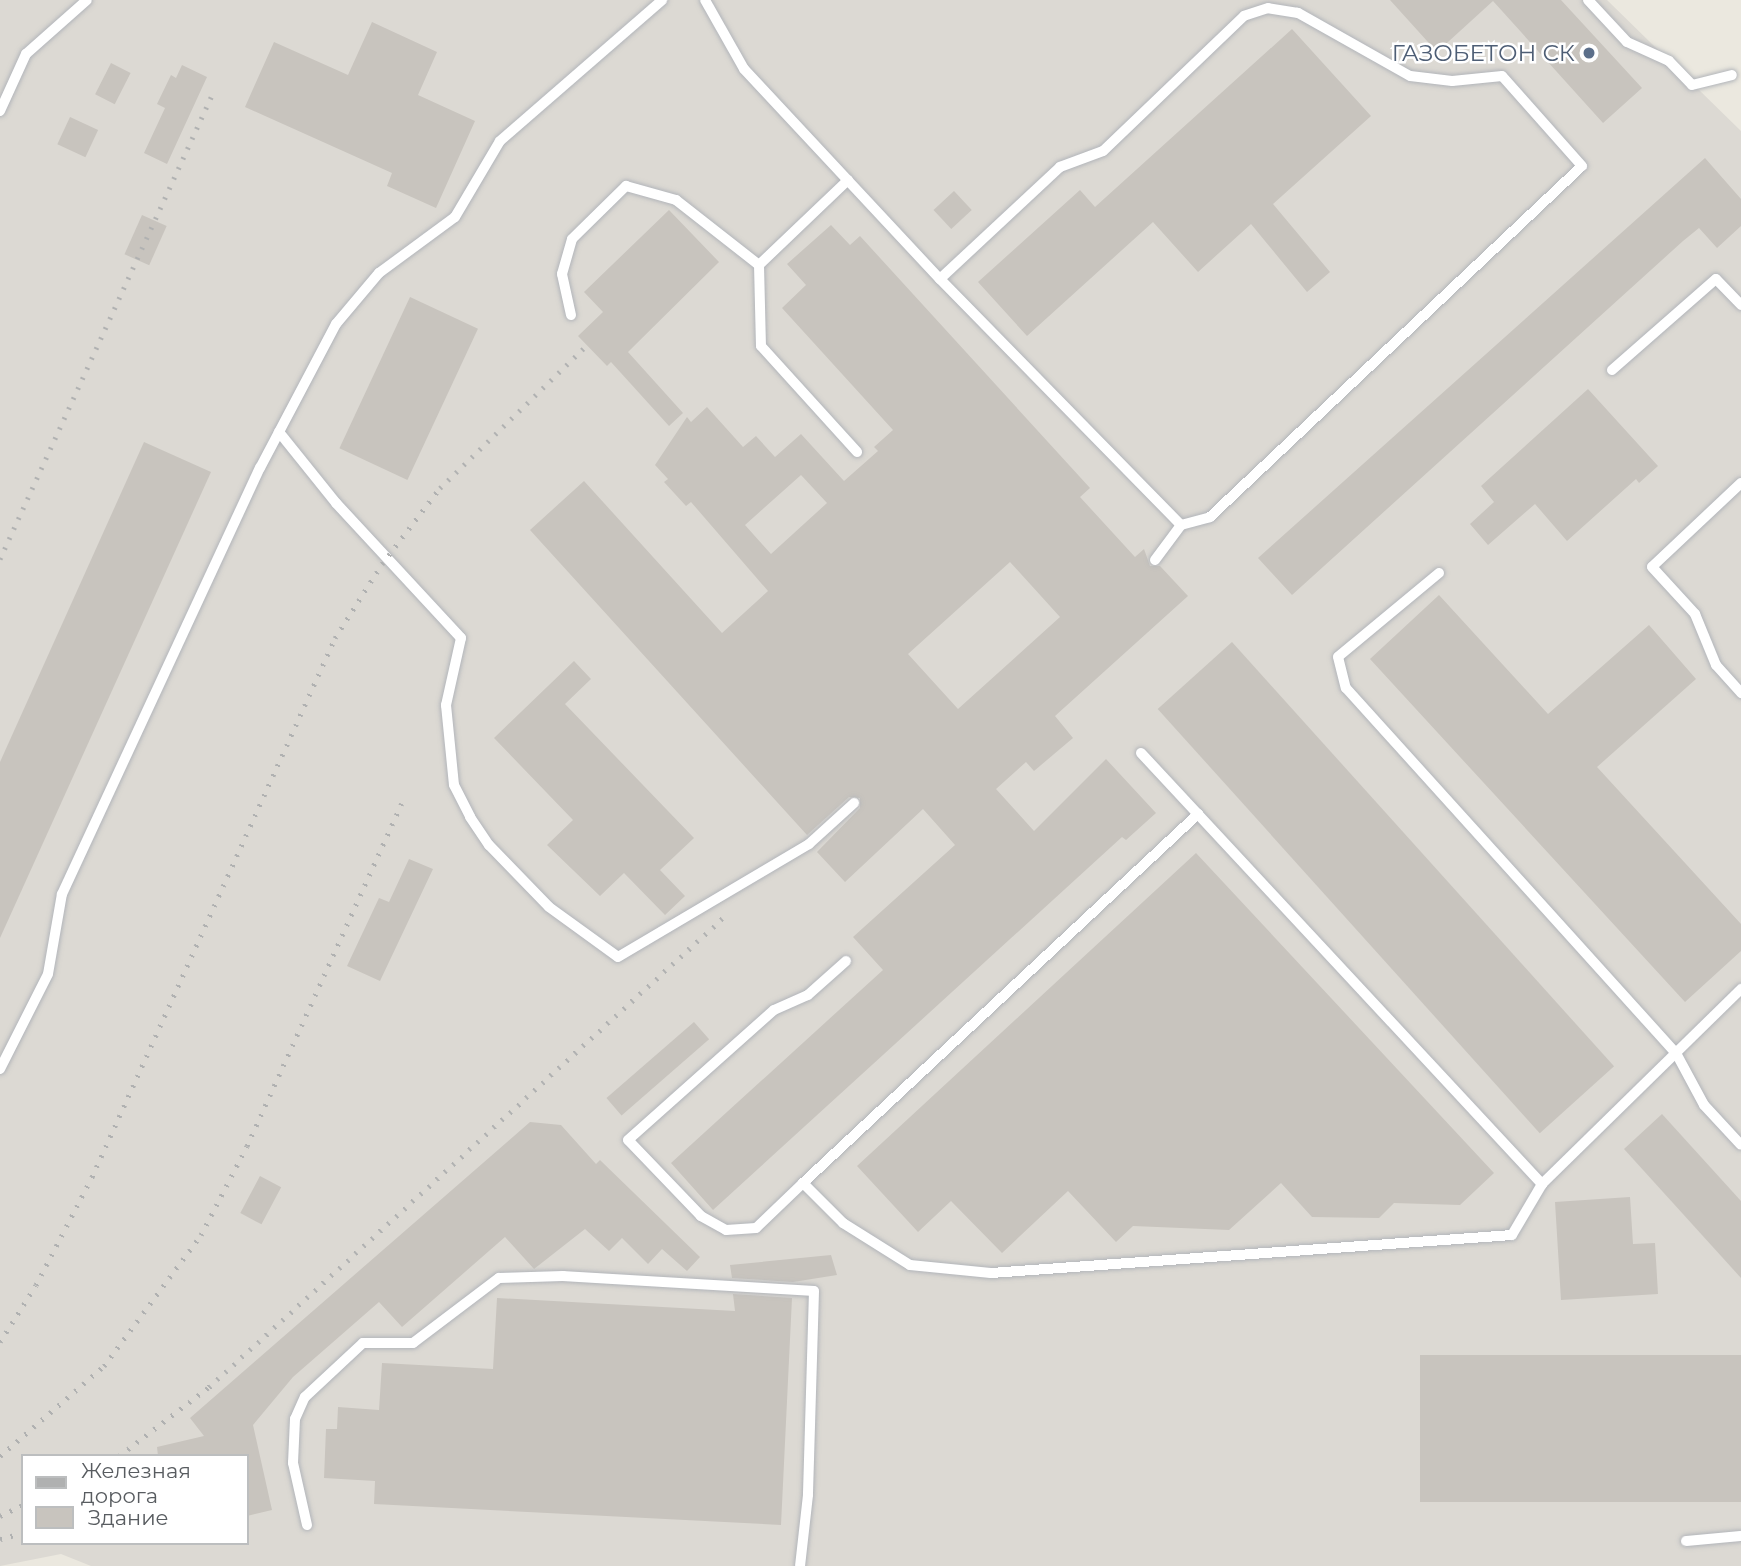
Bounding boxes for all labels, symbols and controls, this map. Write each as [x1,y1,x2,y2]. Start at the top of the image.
place label: ГАЗОБЕТОН СК [1392,39,1575,67]
marker: ГАЗОБЕТОН СК [1581,45,1597,61]
legend [21,1454,248,1545]
text: Железная дорога [81,1458,191,1508]
text: Здание [88,1505,169,1530]

